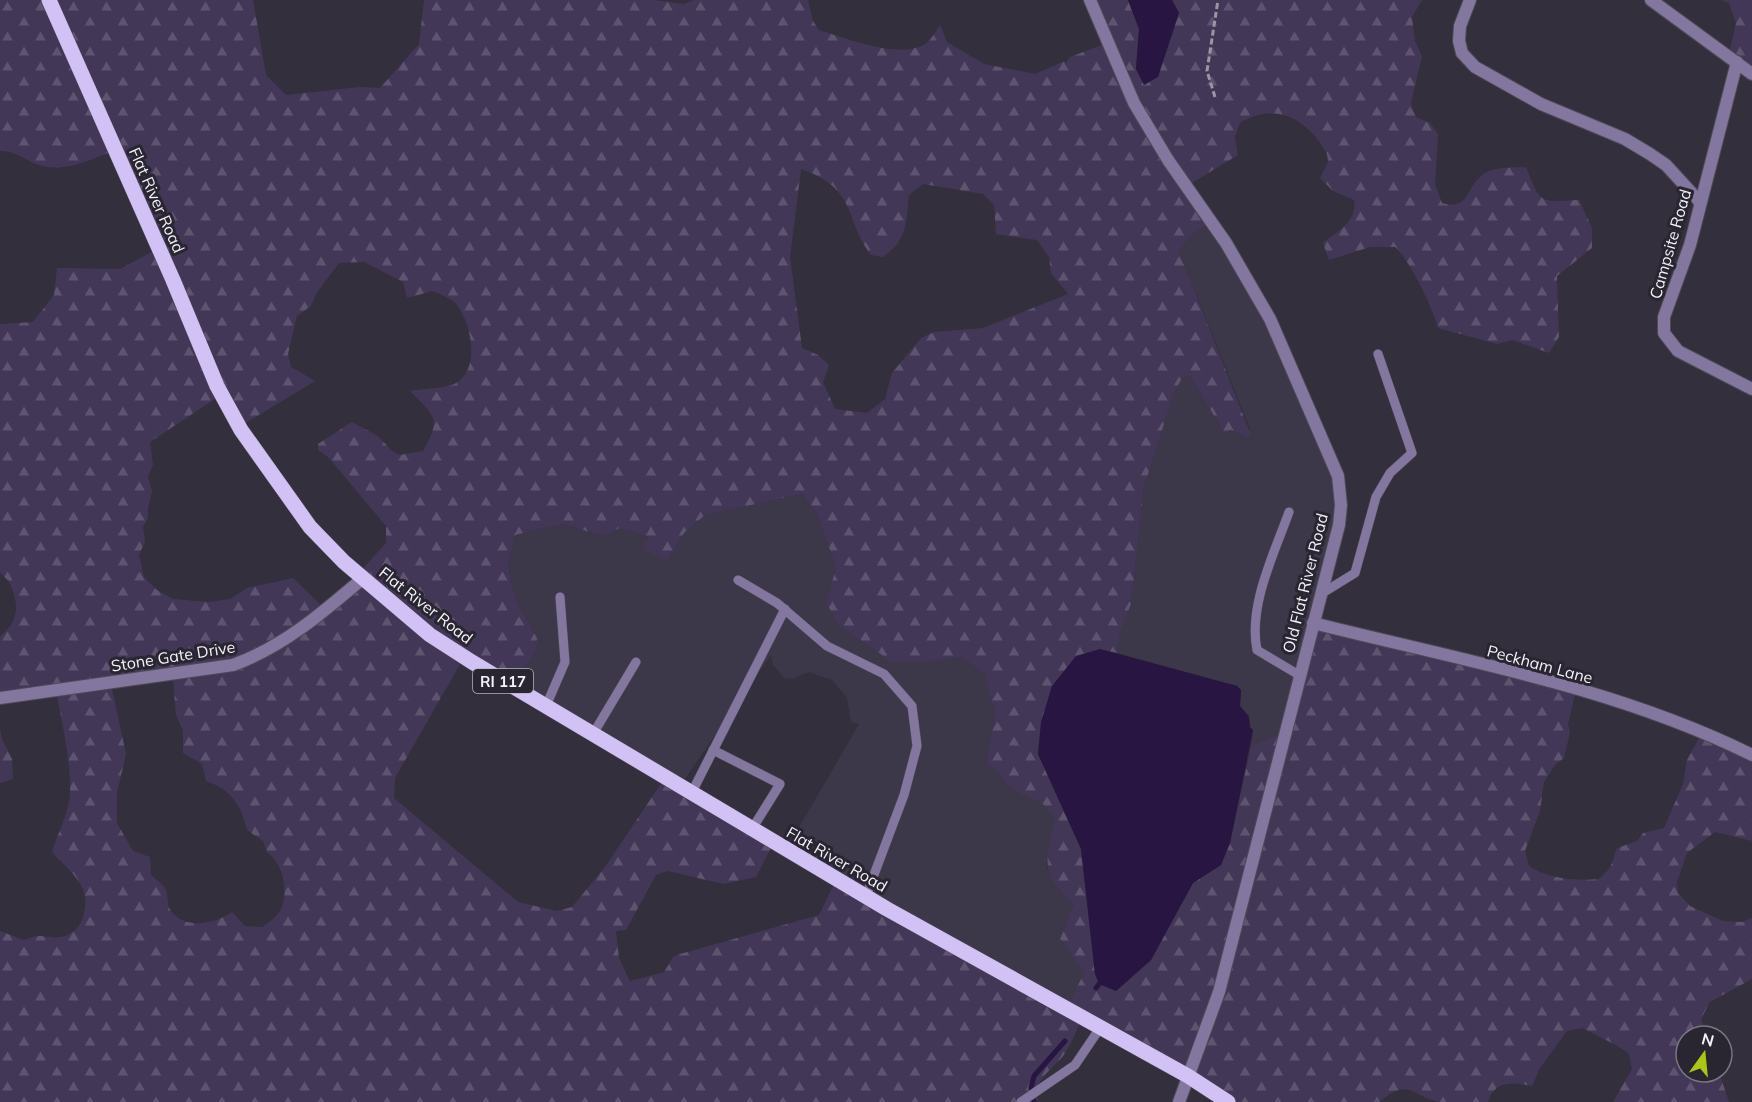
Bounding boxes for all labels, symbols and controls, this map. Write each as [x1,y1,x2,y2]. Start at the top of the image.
street label: Flat River Road [125,144,189,256]
street label: Campsite Road [1645,187,1695,301]
street label: Old Flat River Road [1278,511,1332,655]
street label: Flat River Road [375,562,477,648]
street label: Stone Gate Drive [110,636,236,676]
street label: Peckham Lane [1485,640,1595,688]
road number: RI 117 [473,669,533,693]
street label: Flat River Road [783,822,891,896]
north arrow [1674,1024,1734,1084]
text: N [1699,1028,1716,1051]

